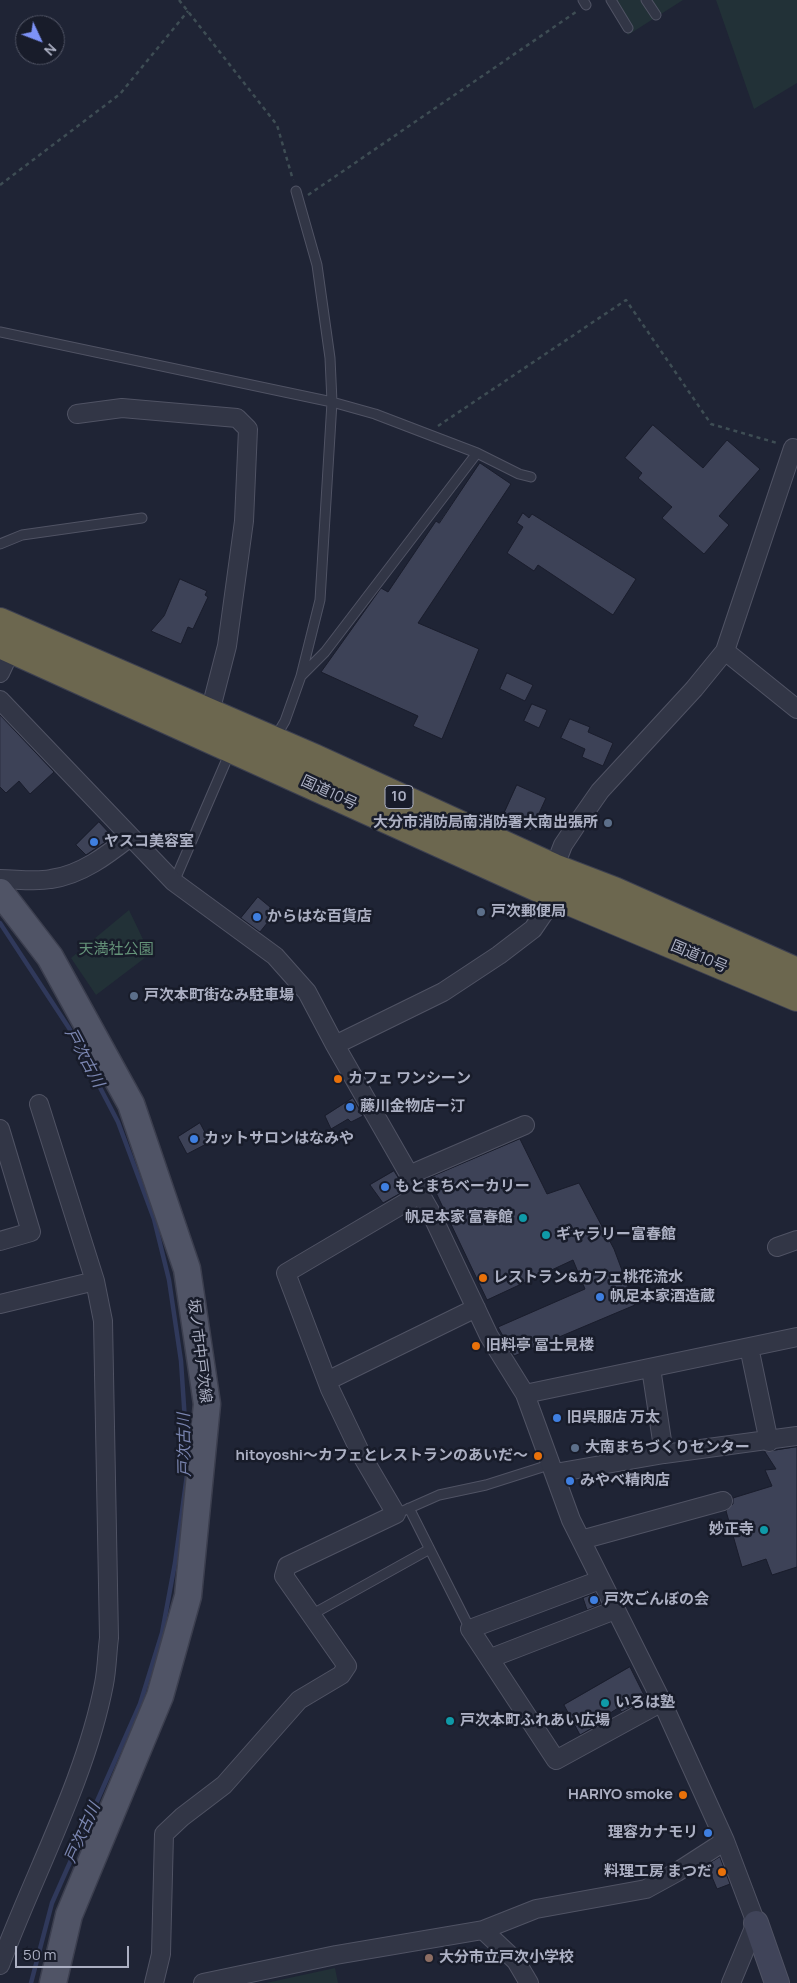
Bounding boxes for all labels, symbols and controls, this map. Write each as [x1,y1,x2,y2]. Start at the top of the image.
north arrow [15,15,65,65]
text: N [40,40,61,60]
street label: 国道10号 [298,772,360,814]
road number: 10 [385,786,413,809]
place label: 大分市消防局南消防署大南出張所 [373,814,598,832]
marker: 大分市消防局南消防署大南出張所 [602,817,614,829]
place label: ヤスコ美容室 [104,833,194,851]
marker: ヤスコ美容室 [88,836,100,848]
place label: 戸次郵便局 [491,903,566,921]
marker: 戸次郵便局 [475,906,487,918]
place label: からはな百貨店 [267,908,372,926]
marker: からはな百貨店 [251,911,263,923]
street label: 国道10号 [668,937,730,977]
park label: 天満社公園 [79,941,153,959]
place label: 戸次本町街なみ駐車場 [144,987,294,1005]
marker: 戸次本町街なみ駐車場 [128,990,140,1002]
water label: 戸次古川 [61,1025,107,1091]
place label: カフェ ワンシーン [348,1070,471,1088]
marker: カフェ ワンシーン [332,1073,344,1085]
place label: 藤川金物店ー汀 [360,1098,465,1116]
marker: 藤川金物店ー汀 [344,1101,356,1113]
place label: カットサロンはなみや [204,1130,354,1148]
marker: カットサロンはなみや [188,1133,200,1145]
place label: もとまちベーカリー [395,1178,530,1196]
marker: もとまちベーカリー [379,1181,391,1193]
place label: 帆足本家 富春館 [405,1209,513,1227]
marker: 帆足本家 富春館 [517,1212,529,1224]
place label: ギャラリー富春館 [556,1226,676,1244]
marker: ギャラリー富春館 [540,1229,552,1241]
place label: レストラン&カフェ桃花流水 [493,1269,683,1287]
marker: レストラン&カフェ桃花流水 [477,1272,489,1284]
place label: 帆足本家酒造蔵 [610,1288,715,1306]
marker: 帆足本家酒造蔵 [594,1291,606,1303]
street label: 坂ノ市中戸次線 [184,1298,214,1404]
place label: 旧料亭 冨士見楼 [486,1337,594,1355]
marker: 旧料亭 冨士見楼 [470,1340,482,1352]
place label: 旧呉服店 万太 [567,1409,660,1427]
marker: 旧呉服店 万太 [551,1412,563,1424]
water label: 戸次古川 [175,1413,195,1477]
place label: 大南まちづくりセンター [585,1439,750,1457]
marker: 大南まちづくりセンター [569,1442,581,1454]
place label: hitoyoshi～カフェとレストランのあいだ～ [235,1447,528,1465]
marker: hitoyoshi～カフェとレストランのあいだ～ [532,1450,544,1462]
place label: みやべ精肉店 [580,1472,670,1490]
marker: みやべ精肉店 [564,1475,576,1487]
place label: 妙正寺 [709,1521,754,1539]
marker: 妙正寺 [758,1524,770,1536]
place label: 戸次ごんぼの会 [604,1591,709,1609]
marker: 戸次ごんぼの会 [588,1594,600,1606]
place label: いろは塾 [615,1694,675,1712]
marker: いろは塾 [599,1697,611,1709]
place label: 戸次本町ふれあい広場 [460,1712,610,1730]
marker: 戸次本町ふれあい広場 [444,1715,456,1727]
place label: HARIYO smoke [568,1786,673,1804]
marker: HARIYO smoke [677,1789,689,1801]
water label: 戸次古川 [61,1800,105,1866]
place label: 理容カナモリ [608,1824,698,1842]
marker: 理容カナモリ [702,1827,714,1839]
place label: 料理工房 まつだ [604,1863,712,1881]
marker: 料理工房 まつだ [716,1866,728,1878]
scale bar [18,1936,131,1968]
text: 50 m [23,1944,57,1965]
place label: 大分市立戸次小学校 [439,1949,574,1967]
marker: 大分市立戸次小学校 [423,1952,435,1964]

